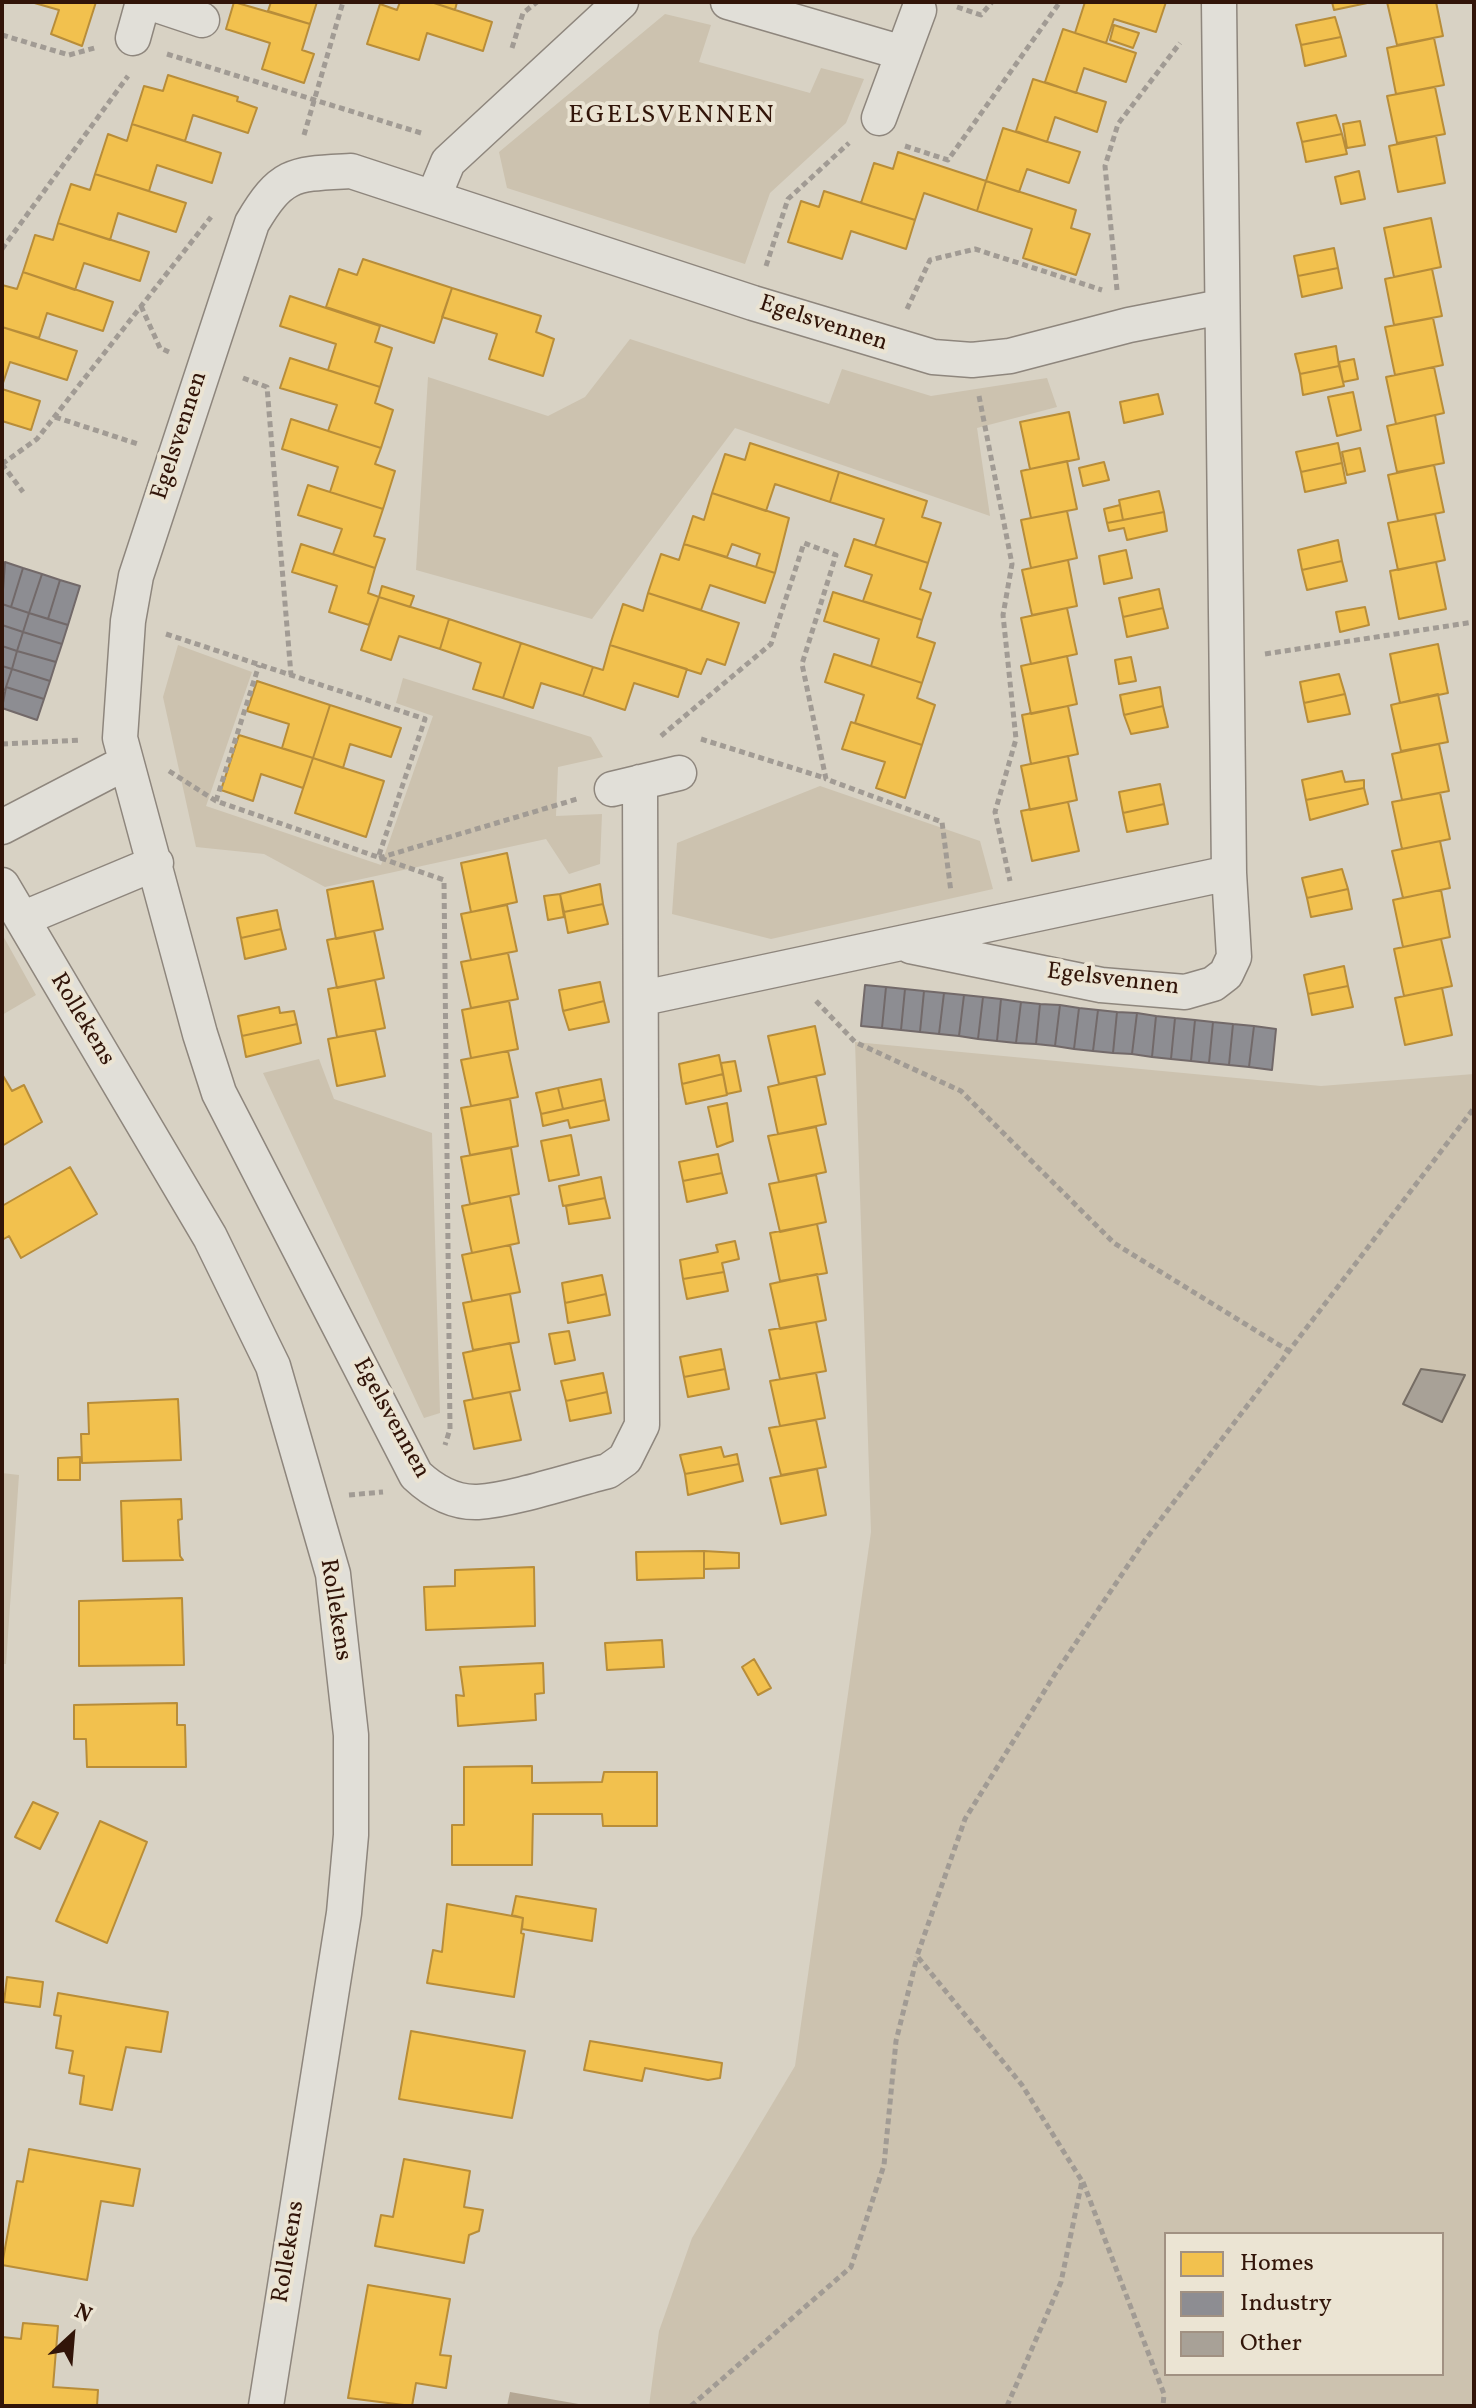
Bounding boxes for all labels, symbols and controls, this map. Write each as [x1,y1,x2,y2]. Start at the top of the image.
district label: EGELSVENNEN [568,101,776,133]
street label: Egelsvennen [755,291,891,359]
street label: Egelsvennen [147,368,215,504]
street label: Egelsvennen [1045,959,1181,1003]
street label: Rollekens [42,968,120,1072]
street label: Egelsvennen [345,1354,435,1484]
street label: Rollekens [312,1557,356,1663]
street label: Rollekens [268,2199,312,2305]
legend [1164,2232,1444,2376]
text: Homes [1240,2247,1314,2281]
text: Industry [1240,2287,1332,2321]
north arrow [32,2296,112,2376]
text: N [69,2297,97,2331]
text: Other [1240,2327,1302,2361]

